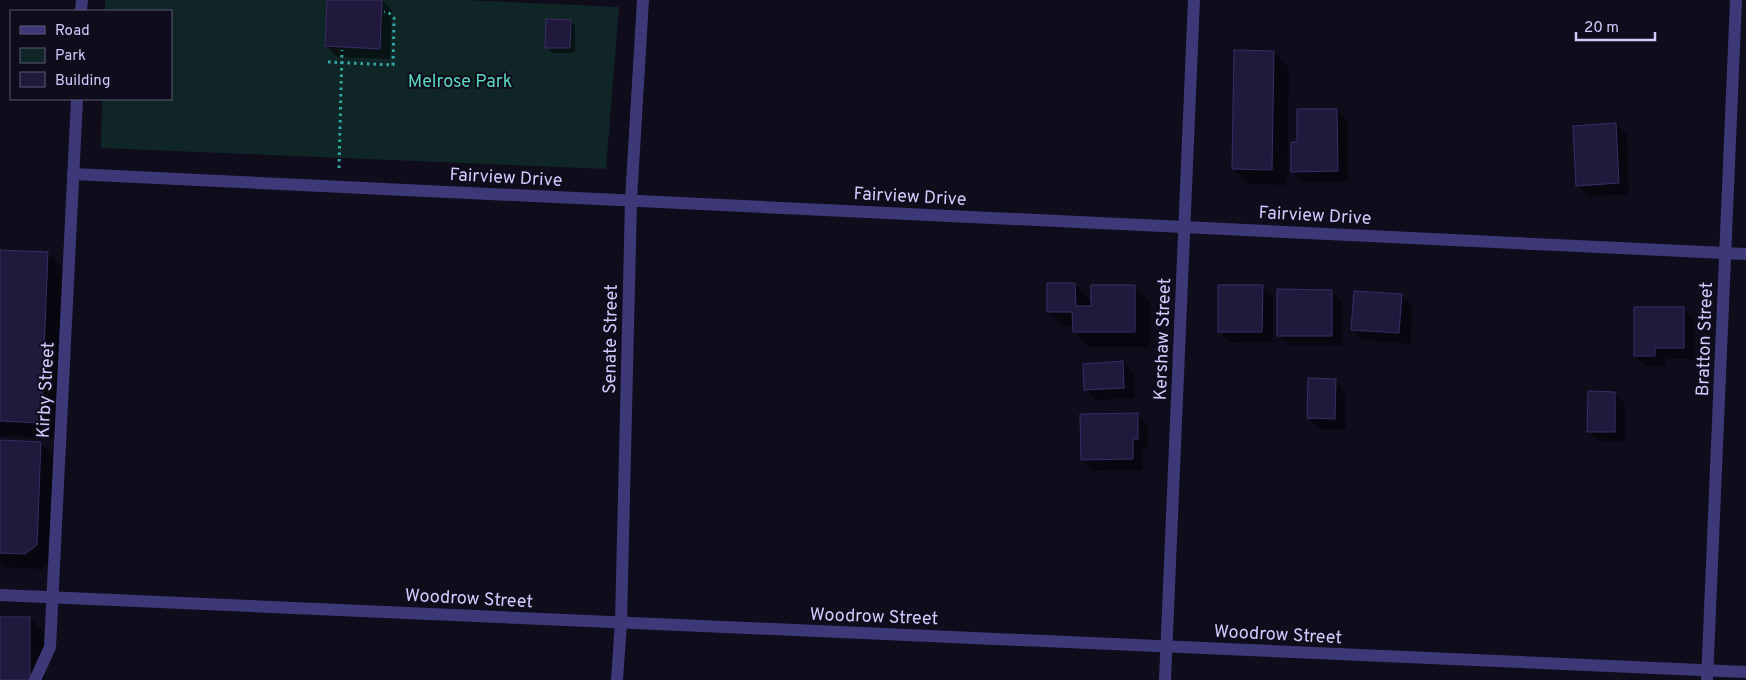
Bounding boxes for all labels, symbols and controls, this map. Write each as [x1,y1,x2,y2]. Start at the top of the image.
legend [10,10,172,100]
scale bar [1576,10,1655,42]
text: 20 m [1584,19,1619,38]
text: Road [55,22,90,41]
text: Park [55,47,86,66]
park label: Melrose Park [408,71,512,94]
text: Building [55,72,110,91]
street label: Fairview Drive [449,164,563,193]
street label: Fairview Drive [853,183,967,212]
street label: Fairview Drive [1258,202,1372,231]
street label: Kershaw Street [1150,277,1177,401]
street label: Bratton Street [1692,281,1719,397]
street label: Senate Street [599,284,624,394]
street label: Kirby Street [32,341,61,439]
street label: Woodrow Street [404,585,534,614]
street label: Woodrow Street [809,604,939,631]
street label: Woodrow Street [1213,621,1343,650]

